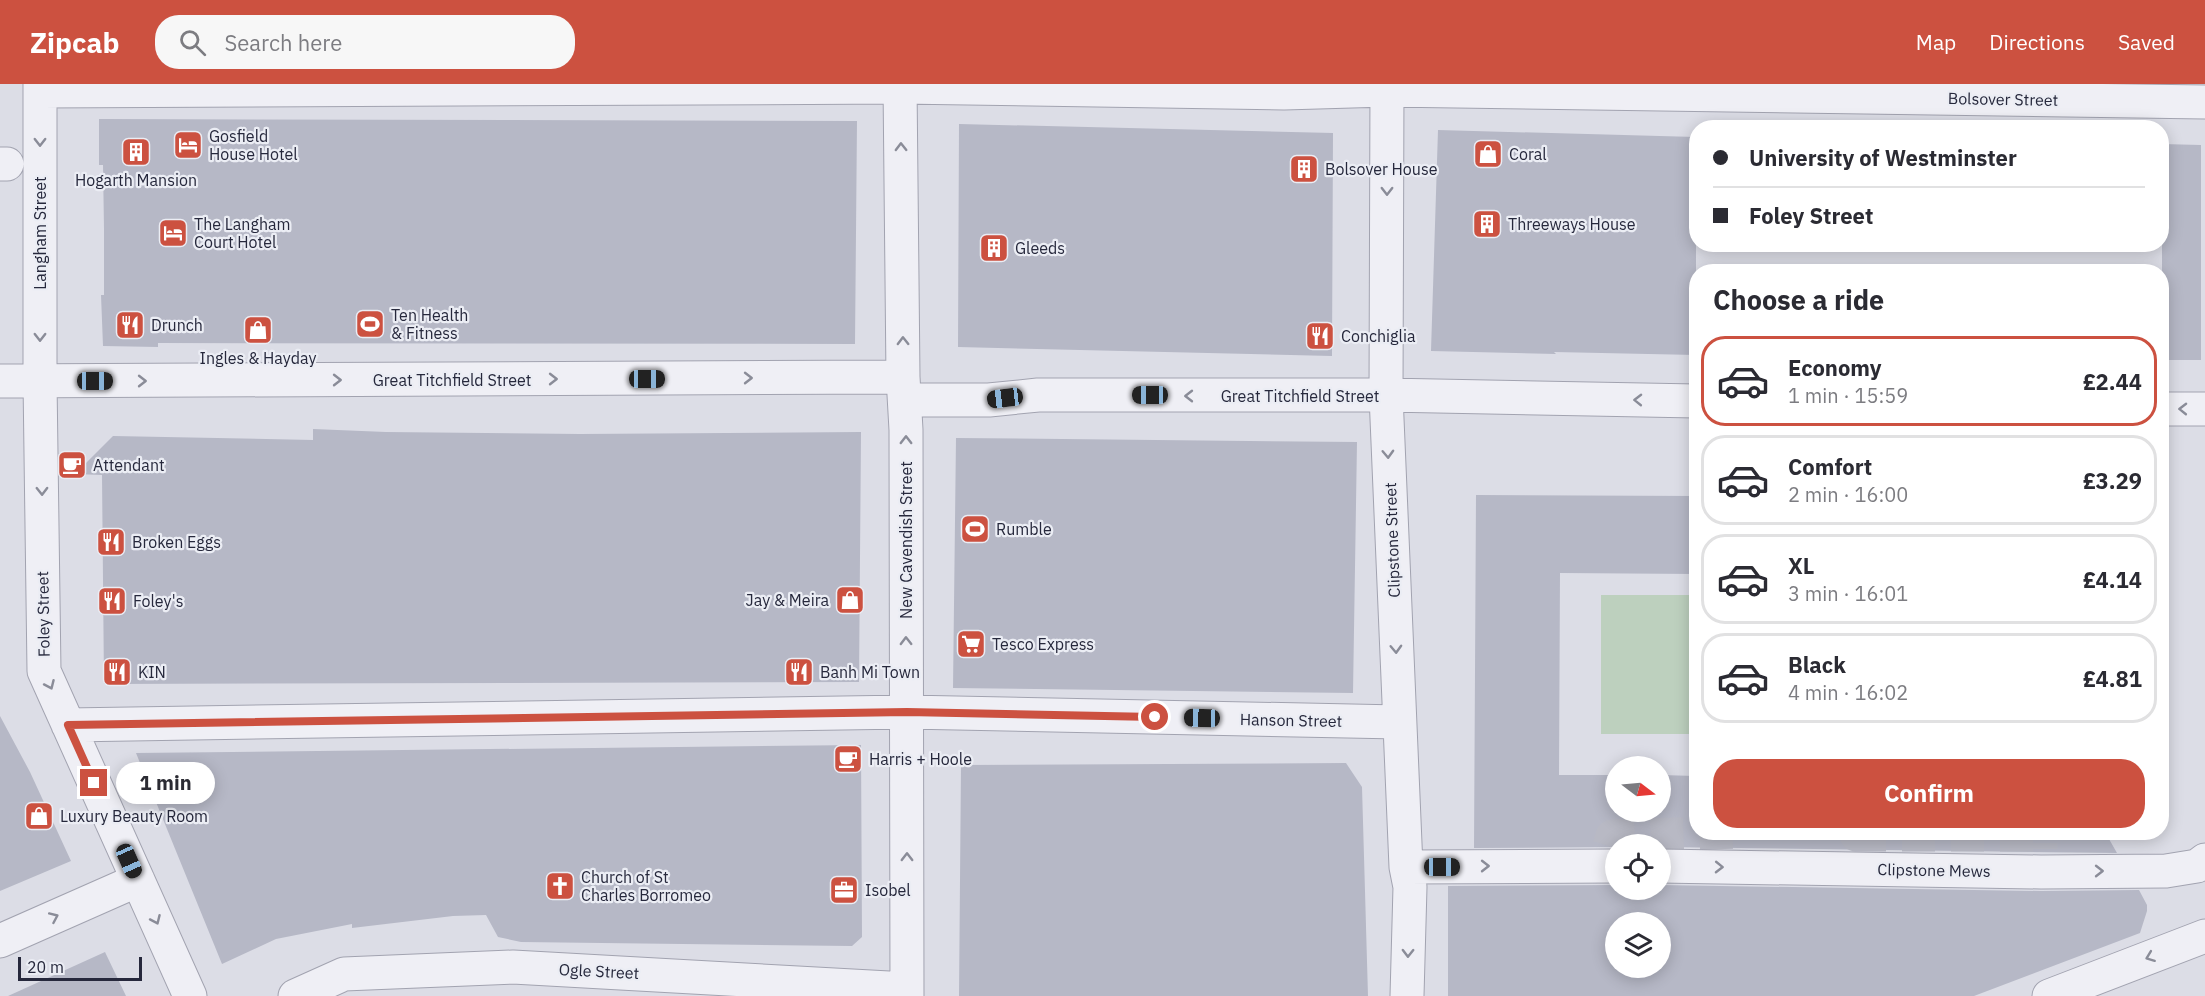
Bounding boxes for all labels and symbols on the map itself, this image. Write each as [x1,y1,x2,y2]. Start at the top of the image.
street label: Bolsover Street [1948,88,2058,110]
place label: Gosfield House Hotel [209,126,298,164]
hotel icon: Gosfield House Hotel [172,129,204,161]
building icon: Hogarth Mansion [120,136,152,168]
one-way arrow [34,138,46,147]
shop icon: Coral [1472,138,1504,170]
one-way arrow [895,142,907,151]
place label: Coral [1509,144,1547,164]
building icon: Bolsover House [1288,153,1320,185]
place label: Bolsover House [1325,159,1438,179]
place label: Hogarth Mansion [75,170,197,190]
street label: Langham Street [30,176,50,290]
one-way arrow [1381,186,1393,195]
building icon: Threeways House [1471,208,1503,240]
place label: The Langham Court Hotel [194,214,290,252]
place label: Threeways House [1508,214,1636,234]
hotel icon: The Langham Court Hotel [157,217,189,249]
building icon: Gleeds [978,232,1010,264]
place label: Gleeds [1015,238,1065,258]
place label: Ten Health & Fitness [391,305,468,343]
sports icon: Ten Health & Fitness [354,308,386,340]
restaurant icon: Drunch [114,309,146,341]
shop icon: Ingles & Hayday [242,314,274,346]
place label: Drunch [151,315,203,335]
restaurant icon: Conchiglia [1304,320,1336,352]
place label: Conchiglia [1341,326,1416,346]
one-way arrow [34,333,46,342]
one-way arrow [897,337,909,346]
place label: Ingles & Hayday [200,348,316,368]
street label: Great Titchfield Street [373,370,531,390]
car [629,370,665,388]
car [77,372,113,390]
one-way arrow [744,372,753,384]
one-way arrow [549,373,558,385]
one-way arrow [333,374,342,386]
one-way arrow [138,375,147,387]
car [1132,386,1168,404]
street label: Great Titchfield Street [1221,386,1379,406]
car [986,387,1024,409]
one-way arrow [1185,390,1194,402]
one-way arrow [1634,394,1643,406]
one-way arrow [2179,403,2188,415]
one-way arrow [900,436,912,445]
cafe icon: Attendant [56,449,88,481]
one-way arrow [1382,449,1395,458]
place label: Attendant [93,455,165,475]
street label: New Cavendish Street [896,461,916,619]
street label: Clipstone Street [1380,482,1404,598]
one-way arrow [36,487,48,496]
sports icon: Rumble [959,513,991,545]
place label: Rumble [996,519,1052,539]
restaurant icon: Broken Eggs [95,526,127,558]
place label: Broken Eggs [132,532,221,552]
street label: Foley Street [32,571,54,657]
shop icon: Jay & Meira [834,584,866,616]
restaurant icon: Foley's [96,585,128,617]
place label: Jay & Meira [746,590,829,610]
place label: Foley's [133,591,184,611]
supermarket icon: Tesco Express [955,628,987,660]
place label: Tesco Express [992,634,1094,654]
one-way arrow [900,637,913,646]
one-way arrow [1390,644,1403,653]
restaurant icon: KIN [101,656,133,688]
restaurant icon: Banh Mi Town [783,656,815,688]
place label: KIN [138,662,166,682]
place label: Banh Mi Town [820,662,920,682]
one-way arrow [43,679,55,690]
route start [1141,703,1168,730]
car [1184,709,1220,727]
street label: Hanson Street [1240,709,1342,731]
cafe icon: Harris + Hoole [832,743,864,775]
place label: Harris + Hoole [869,749,972,769]
north arrow [1605,756,1671,822]
callout: 1 min [115,762,214,804]
route end [80,769,107,796]
shop icon: Luxury Beauty Room [23,800,55,832]
place label: Luxury Beauty Room [60,806,208,826]
car [113,841,145,881]
one-way arrow [901,853,913,862]
car [1424,858,1460,876]
street label: Clipstone Mews [1877,859,1991,881]
one-way arrow [1481,860,1490,872]
one-way arrow [1714,861,1723,873]
one-way arrow [2095,865,2104,877]
place label: Church of St Charles Borromeo [581,867,711,905]
church icon: Church of St Charles Borromeo [544,870,576,902]
office icon: Isobel [828,874,860,906]
place label: Isobel [865,880,911,900]
one-way arrow [47,912,58,924]
one-way arrow [149,914,161,925]
one-way arrow [1401,948,1414,957]
one-way arrow [2146,949,2156,962]
scale bar [18,954,142,982]
street label: Ogle Street [558,959,640,983]

